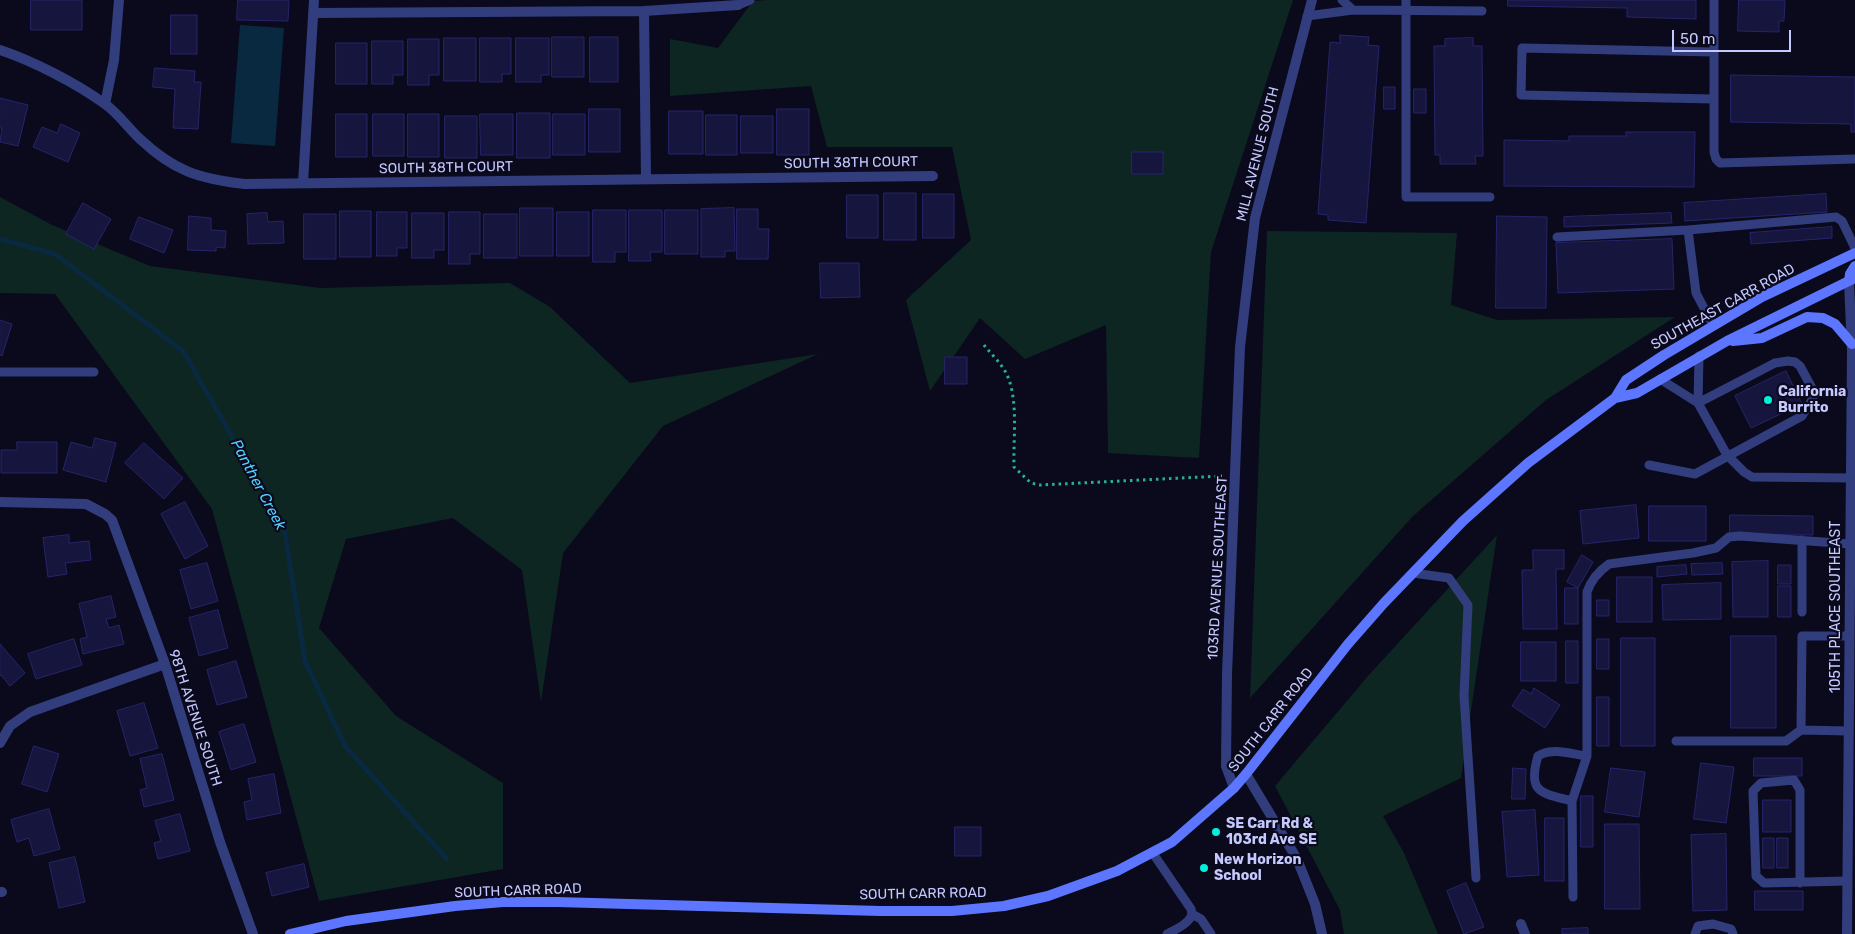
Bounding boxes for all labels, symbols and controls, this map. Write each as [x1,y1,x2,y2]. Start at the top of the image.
scale bar [1675,20,1794,52]
text: 50 m [1680,30,1715,48]
street label: MILL AVENUE SOUTH [1233,85,1283,223]
street label: SOUTH 38TH COURT [784,153,918,173]
street label: SOUTH 38TH COURT [379,158,513,178]
street label: SOUTHEAST CARR ROAD [1648,260,1798,354]
place label: California Burrito [1778,384,1846,417]
marker: California Burrito [1762,394,1774,406]
water label: Panther Creek [227,437,289,533]
street label: 103RD AVENUE SOUTHEAST [1205,476,1231,660]
street label: 105TH PLACE SOUTHEAST [1828,521,1844,693]
street label: 98TH AVENUE SOUTH [165,648,225,788]
street label: SOUTH CARR ROAD [1225,665,1317,775]
place label: SE Carr Rd & 103rd Ave SE [1226,816,1317,849]
marker: SE Carr Rd & 103rd Ave SE [1210,826,1222,838]
place label: New Horizon School [1214,852,1301,884]
marker: New Horizon School [1198,862,1210,874]
street label: SOUTH CARR ROAD [454,880,582,902]
street label: SOUTH CARR ROAD [859,884,987,904]

